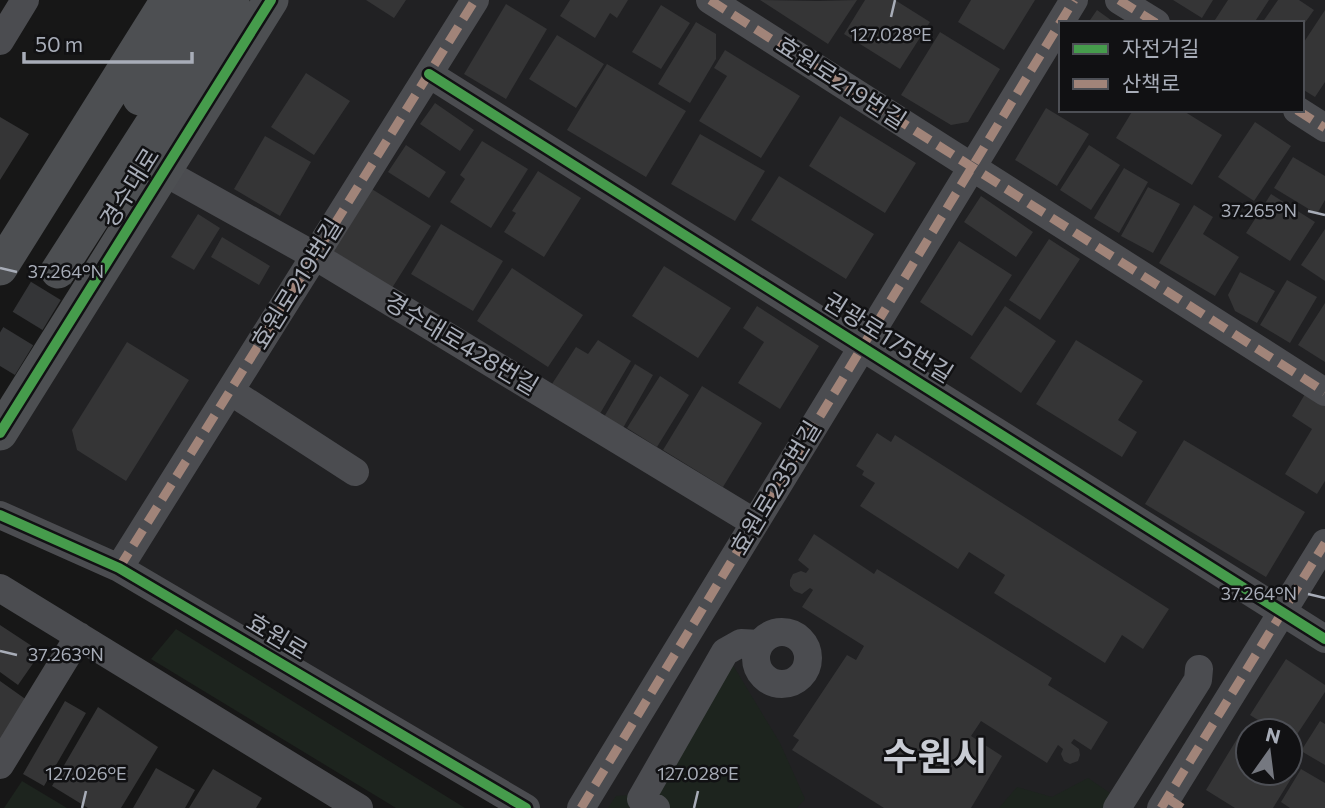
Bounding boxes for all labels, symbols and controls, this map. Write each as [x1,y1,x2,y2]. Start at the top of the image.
scale bar [24,21,192,65]
legend [1059,21,1304,112]
text: 127.028°E [850,23,932,45]
street label: 효원로219번길 [772,29,912,134]
text: 50 m [35,31,83,56]
text: 자전거길 [1122,35,1199,60]
text: 산책로 [1122,70,1180,95]
street label: 경수대로 [93,142,164,232]
text: 37.265°N [1221,199,1297,221]
street label: 효원로219번길 [244,213,347,354]
text: 37.264°N [28,260,104,282]
street label: 경수대로428번길 [380,285,544,400]
street label: 권광로175번길 [819,285,959,388]
street label: 효원로235번길 [723,415,826,559]
text: 37.264°N [1221,582,1297,604]
street label: 효원로 [242,606,314,665]
text: 37.263°N [28,643,104,665]
north arrow [1234,717,1304,787]
text: N [1264,722,1283,748]
district label: 수원시 [883,731,987,778]
text: 127.026°E [45,762,127,784]
text: 127.028°E [657,762,739,784]

